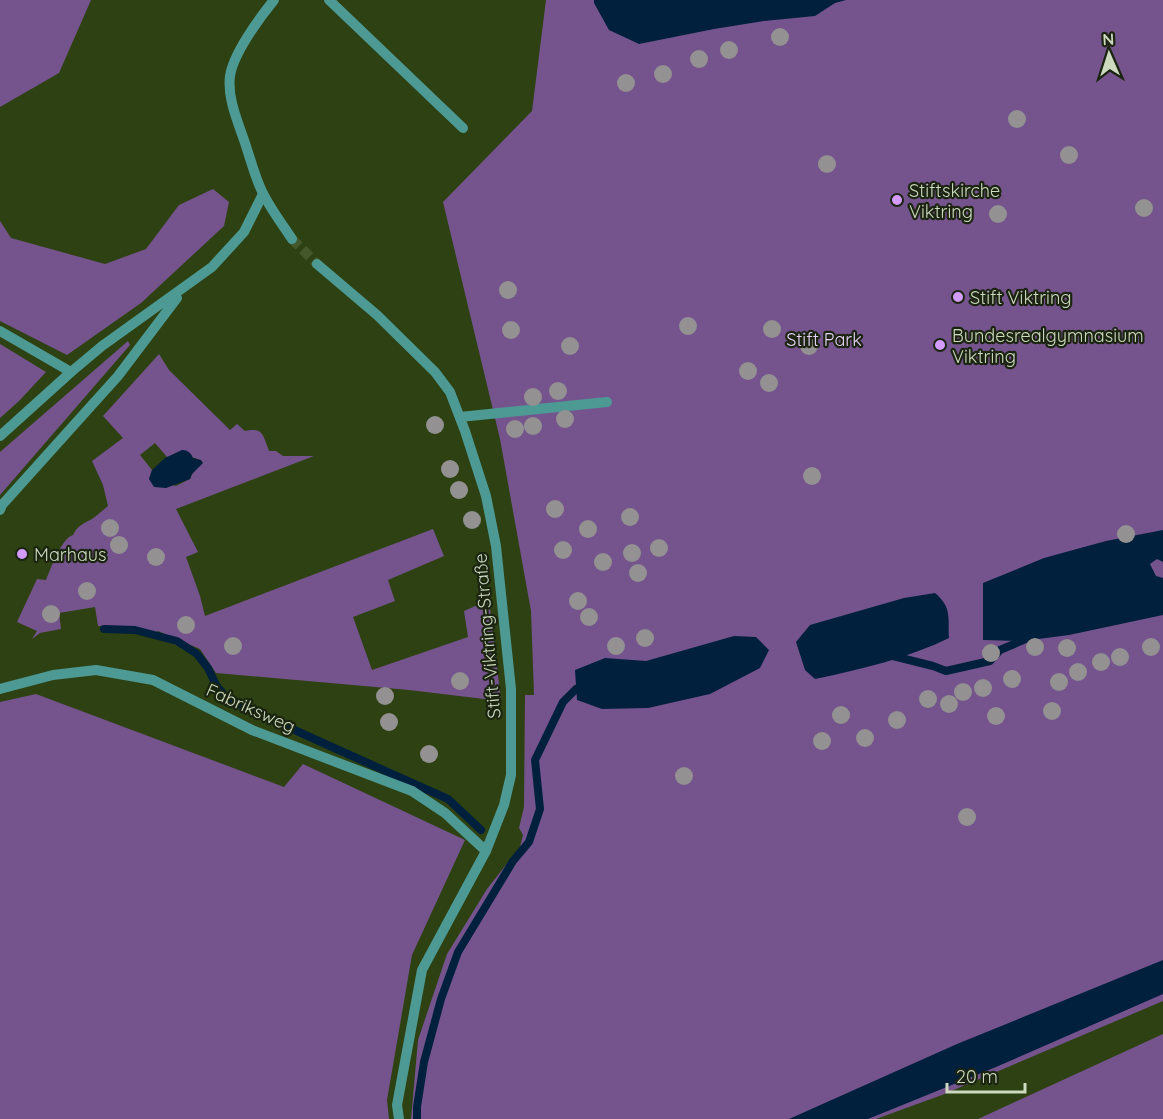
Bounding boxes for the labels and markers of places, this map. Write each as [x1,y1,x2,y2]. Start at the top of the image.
place label: Stiftskirche Viktring [909,179,1000,223]
marker: Stiftskirche Viktring [890,193,904,207]
place label: Stift Viktring [970,286,1072,309]
marker: Stift Viktring [951,290,965,304]
place label: Bundesrealgymnasium Viktring [952,324,1144,368]
marker: Bundesrealgymnasium Viktring [933,338,947,352]
place label: Marhaus [34,543,106,566]
marker: Marhaus [15,547,29,561]

